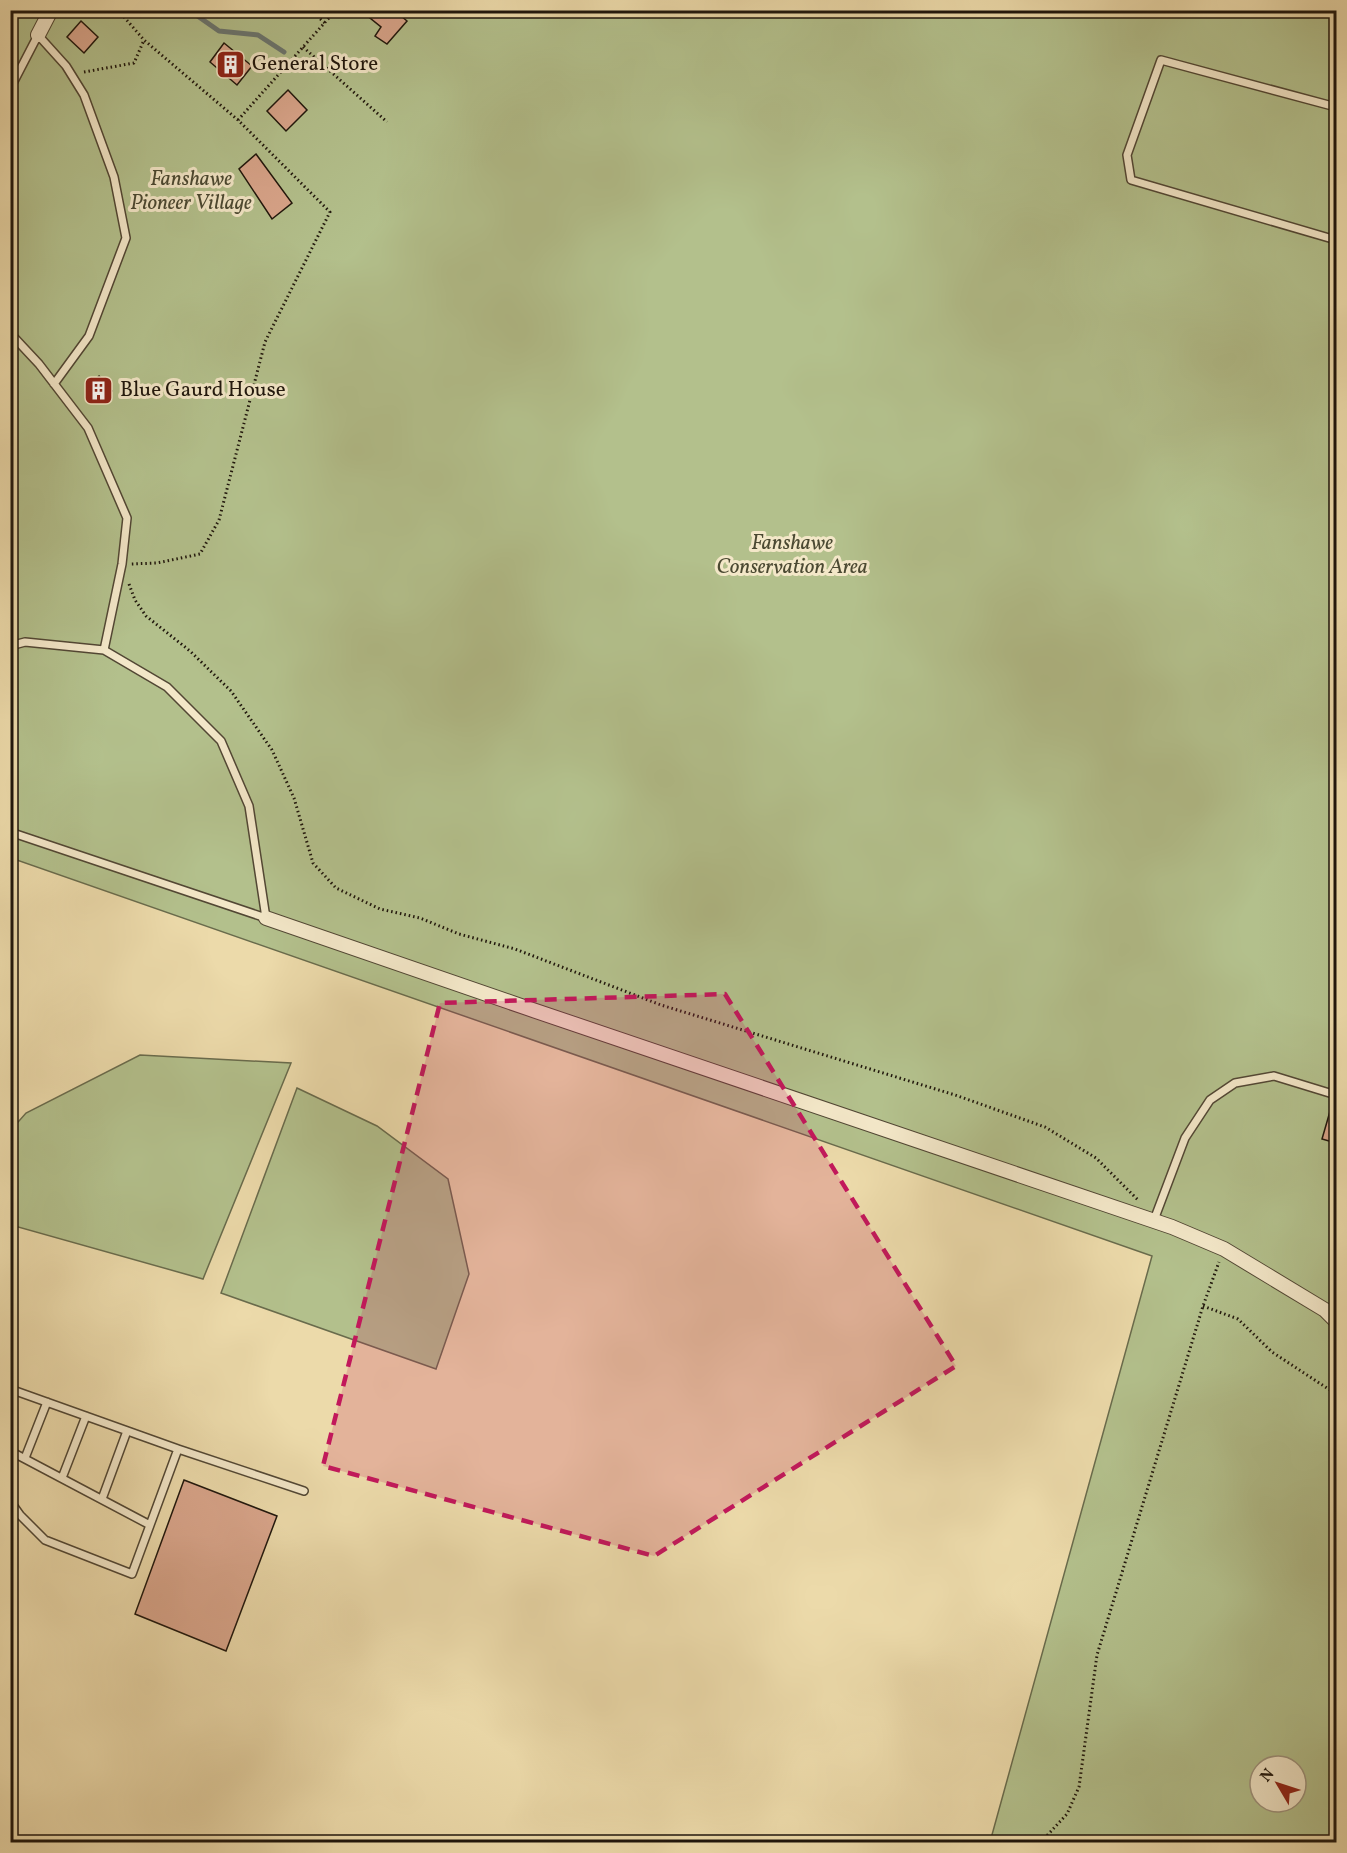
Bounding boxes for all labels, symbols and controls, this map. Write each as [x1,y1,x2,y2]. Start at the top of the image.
building icon: General Store [215,48,247,80]
place label: General Store [252,50,378,79]
park label: Fanshawe Pioneer Village [130,165,252,218]
building icon: Blue Gaurd House [83,374,115,406]
place label: Blue Gaurd House [120,376,286,405]
park label: Fanshawe Conservation Area [716,529,868,582]
north arrow [1248,1754,1308,1814]
text: N [1256,1764,1280,1787]

